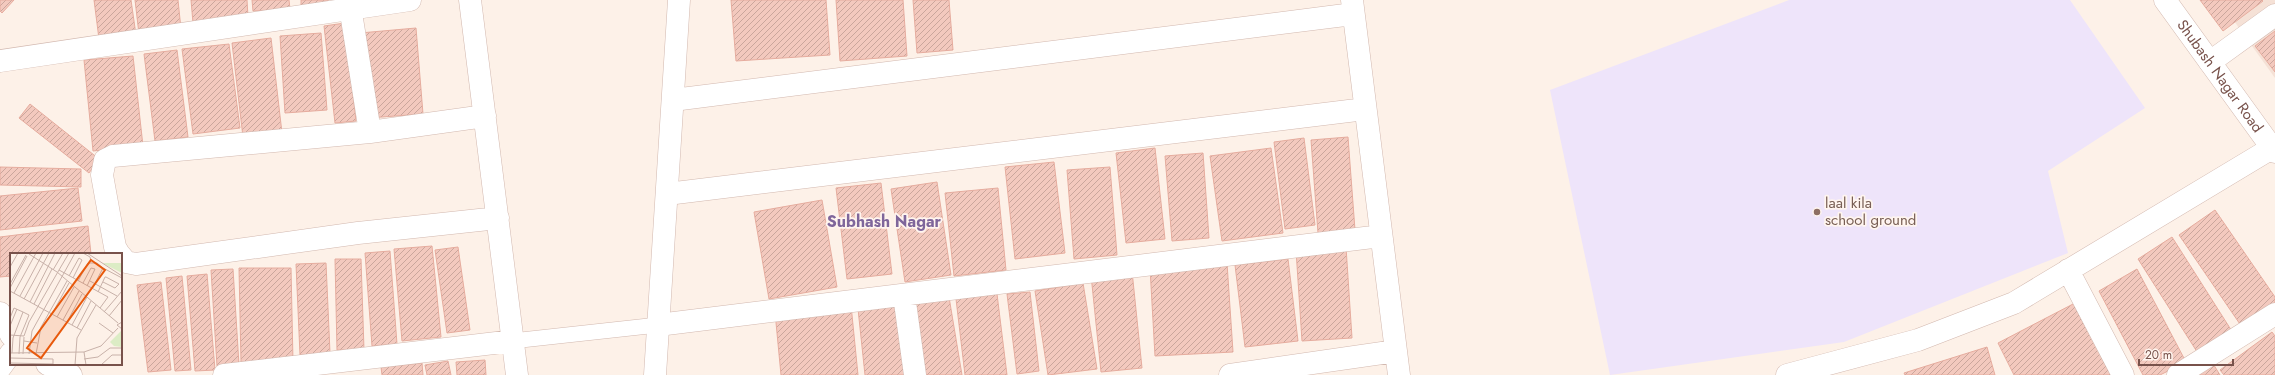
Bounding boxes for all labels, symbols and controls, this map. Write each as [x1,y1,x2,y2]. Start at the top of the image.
street label: Shubash Nagar Road [2172,15,2269,137]
place label: laal kila school ground [1825,192,1916,231]
marker: laal kila school ground [1812,207,1822,217]
district label: Subhash Nagar [827,210,942,233]
inset map [10,253,122,365]
scale bar [2139,341,2233,367]
text: 20 m [2145,346,2172,364]

